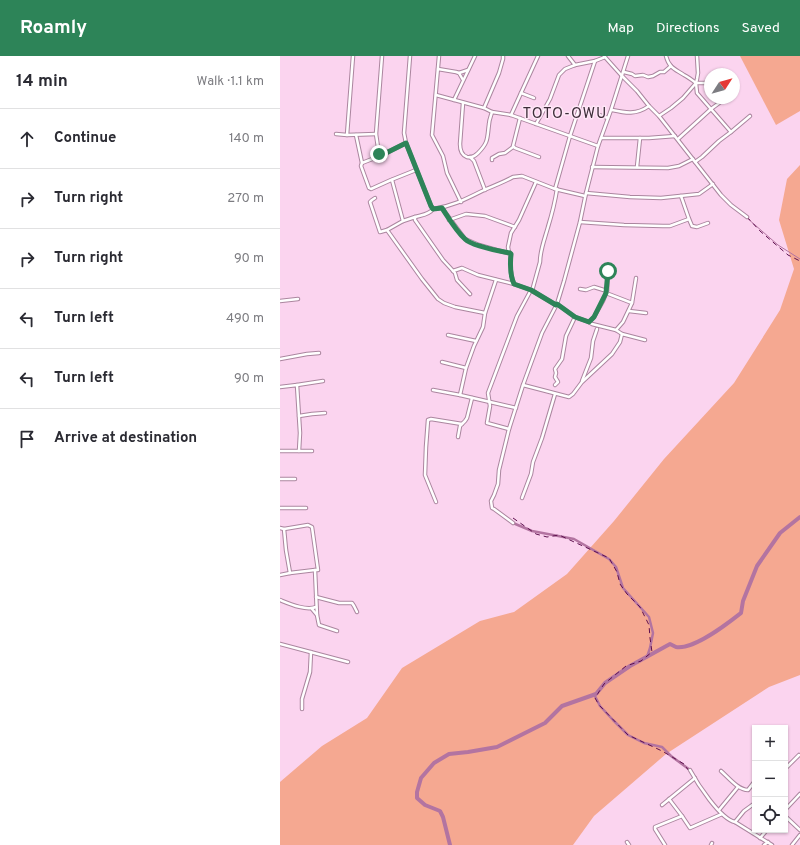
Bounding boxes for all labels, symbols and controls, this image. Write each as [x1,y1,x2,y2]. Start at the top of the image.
text: Roamly [20,16,87,40]
text: Map [608,20,634,37]
text: Directions [656,20,720,37]
text: Saved [742,20,780,37]
north arrow [704,68,740,104]
text: 14 min [16,71,68,93]
text: Walk · 1.1 km [197,74,264,90]
district label: TOTO-OWU [523,105,607,124]
icon: ahead [16,128,38,150]
text: Continue [54,129,116,148]
text: 140 m [229,131,264,147]
route end [370,145,388,163]
icon: right [16,188,38,210]
text: Turn right [54,189,123,208]
text: 270 m [227,191,264,207]
icon: right [16,248,38,270]
text: Turn right [54,249,123,268]
text: 90 m [234,251,264,267]
route start [599,262,617,280]
icon: left [16,308,38,330]
text: Turn left [54,309,114,328]
text: 490 m [226,311,264,327]
icon: left [16,368,38,390]
text: Turn left [54,369,114,388]
text: 90 m [234,371,264,387]
icon: arrive [16,428,38,450]
text: Arrive at destination [54,429,197,448]
map controls [752,725,788,833]
button: + [752,725,788,761]
button: − [752,761,788,797]
button: locate [752,797,788,833]

